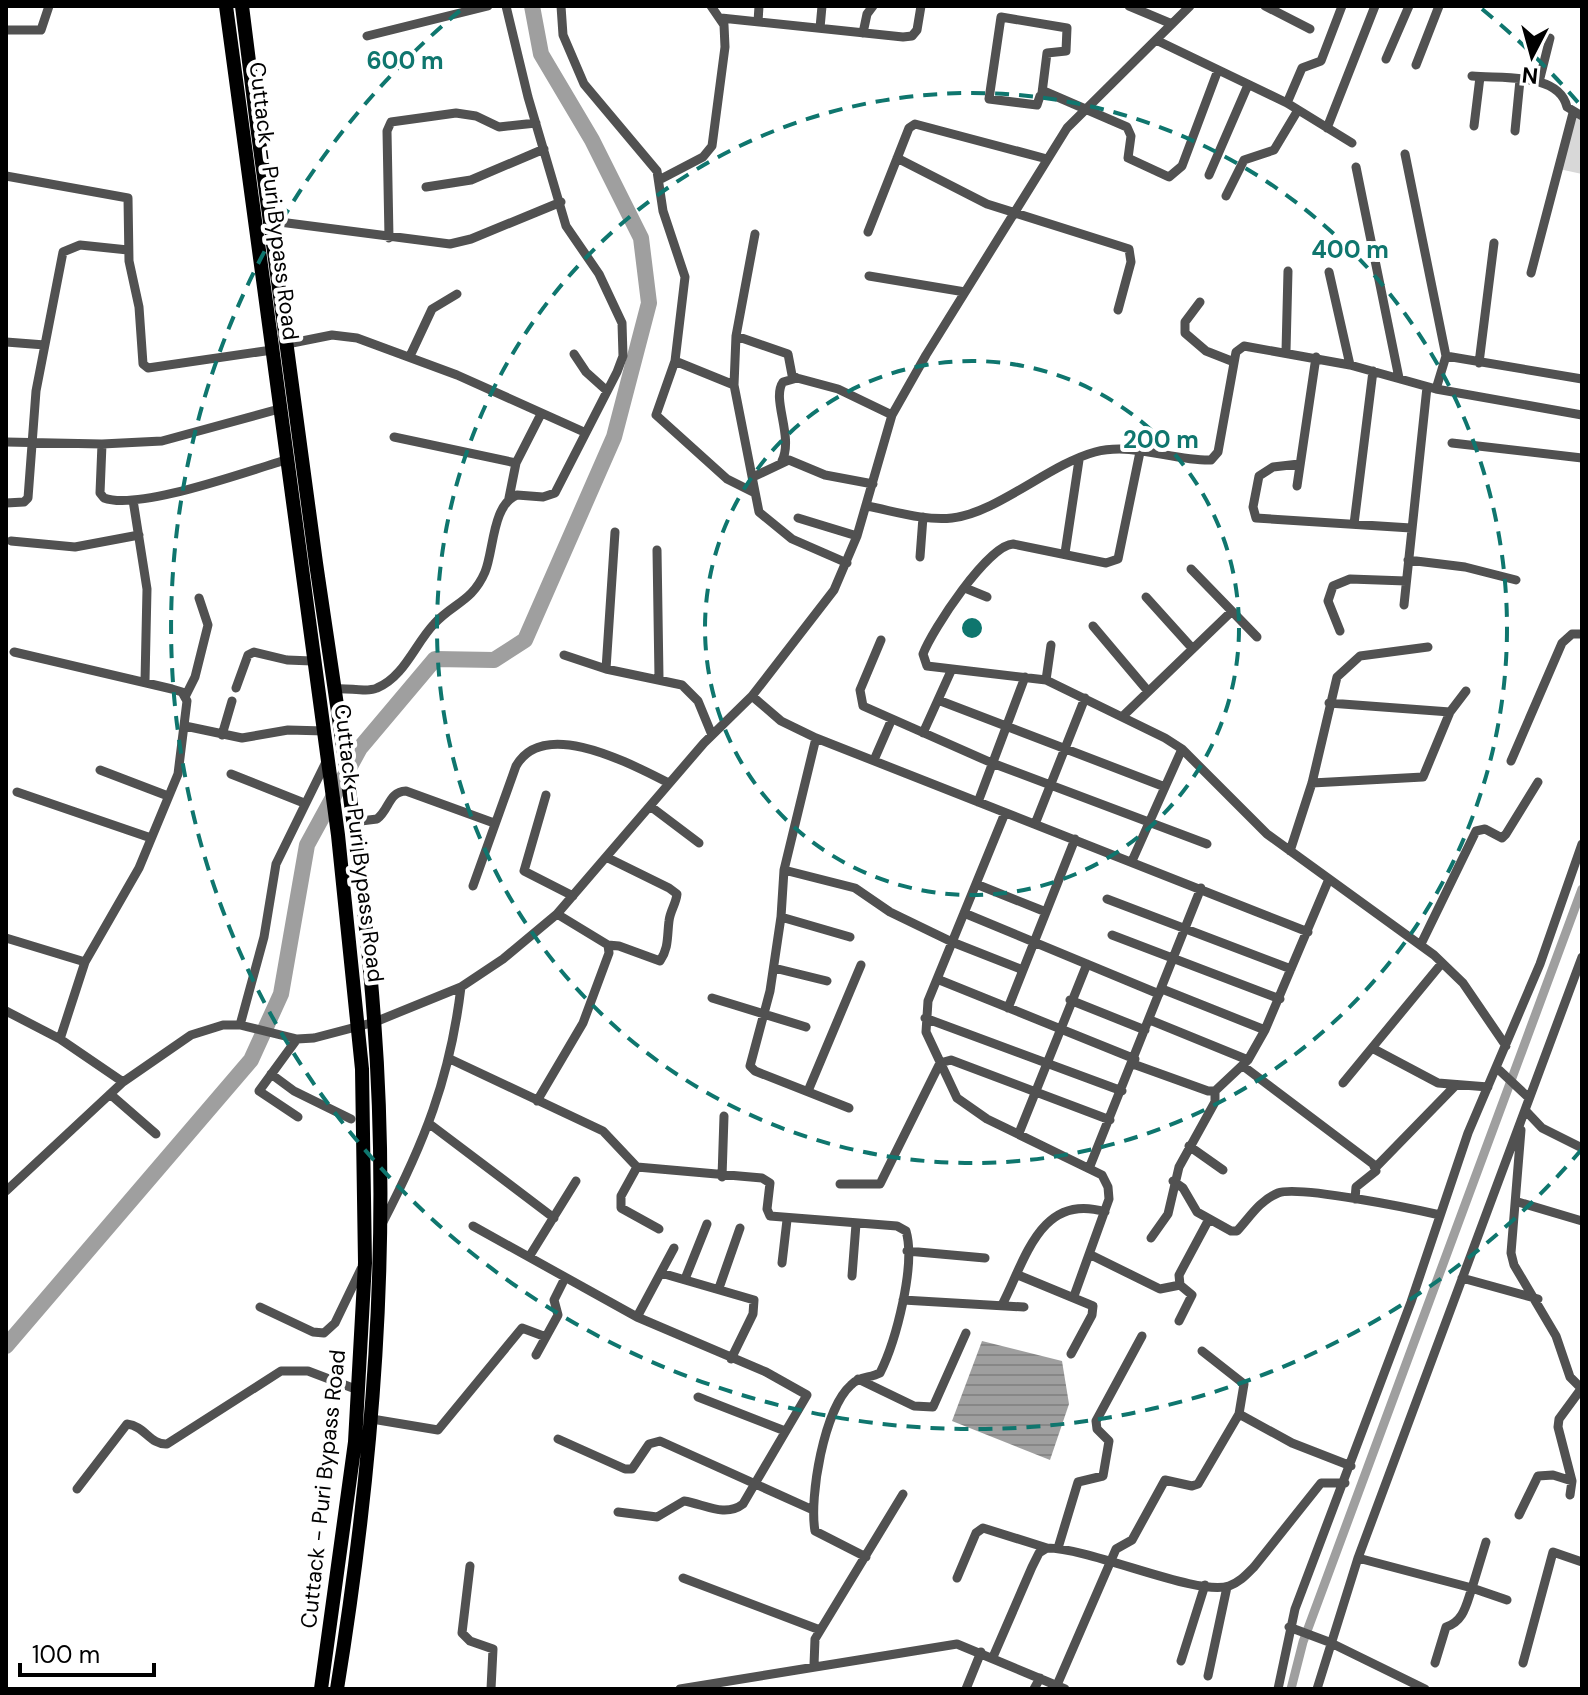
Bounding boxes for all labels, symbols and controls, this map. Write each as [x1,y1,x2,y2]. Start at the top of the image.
north arrow [1492,16,1572,96]
text: 600 m [366,45,444,76]
street label: Cuttack - Puri Bypass Road [243,60,305,342]
text: N [1520,60,1539,91]
text: 400 m [1311,234,1389,265]
text: 200 m [1123,424,1199,455]
centre of rings [958,614,986,642]
street label: Cuttack - Puri Bypass Road [328,702,390,984]
street label: Cuttack - Puri Bypass Road [294,1348,352,1630]
scale bar [20,1627,154,1677]
text: 100 m [32,1639,100,1670]

